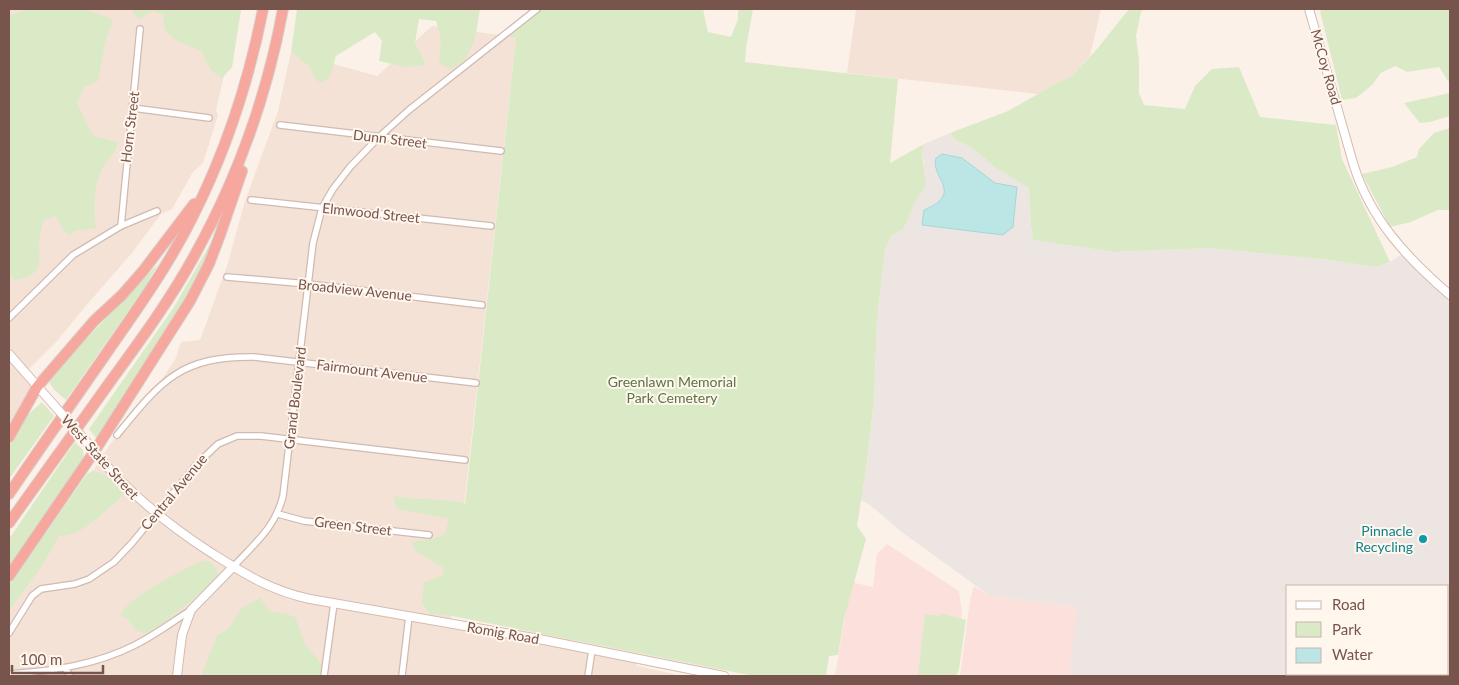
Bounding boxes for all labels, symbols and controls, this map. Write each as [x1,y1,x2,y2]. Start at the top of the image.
street label: McCoy Road [1308,27,1345,107]
street label: Horn Street [117,90,142,164]
street label: Dunn Street [352,126,428,151]
street label: Elmwood Street [321,199,421,226]
street label: Broadview Avenue [297,275,413,304]
street label: Grand Boulevard [280,346,309,450]
street label: Fairmount Avenue [316,355,429,386]
park label: Greenlawn Memorial Park Cemetery [608,373,736,406]
street label: West State Street [58,411,143,502]
street label: Central Avenue [137,450,210,533]
street label: Green Street [313,512,393,539]
place label: Pinnacle Recycling [1355,522,1413,555]
marker: Pinnacle Recycling [1417,533,1429,545]
legend [1286,585,1449,675]
text: Road [1332,595,1365,613]
street label: Romig Road [466,618,541,647]
text: Park [1332,620,1362,638]
scale bar [12,642,104,674]
text: Water [1332,645,1373,663]
text: 100 m [20,650,62,668]

